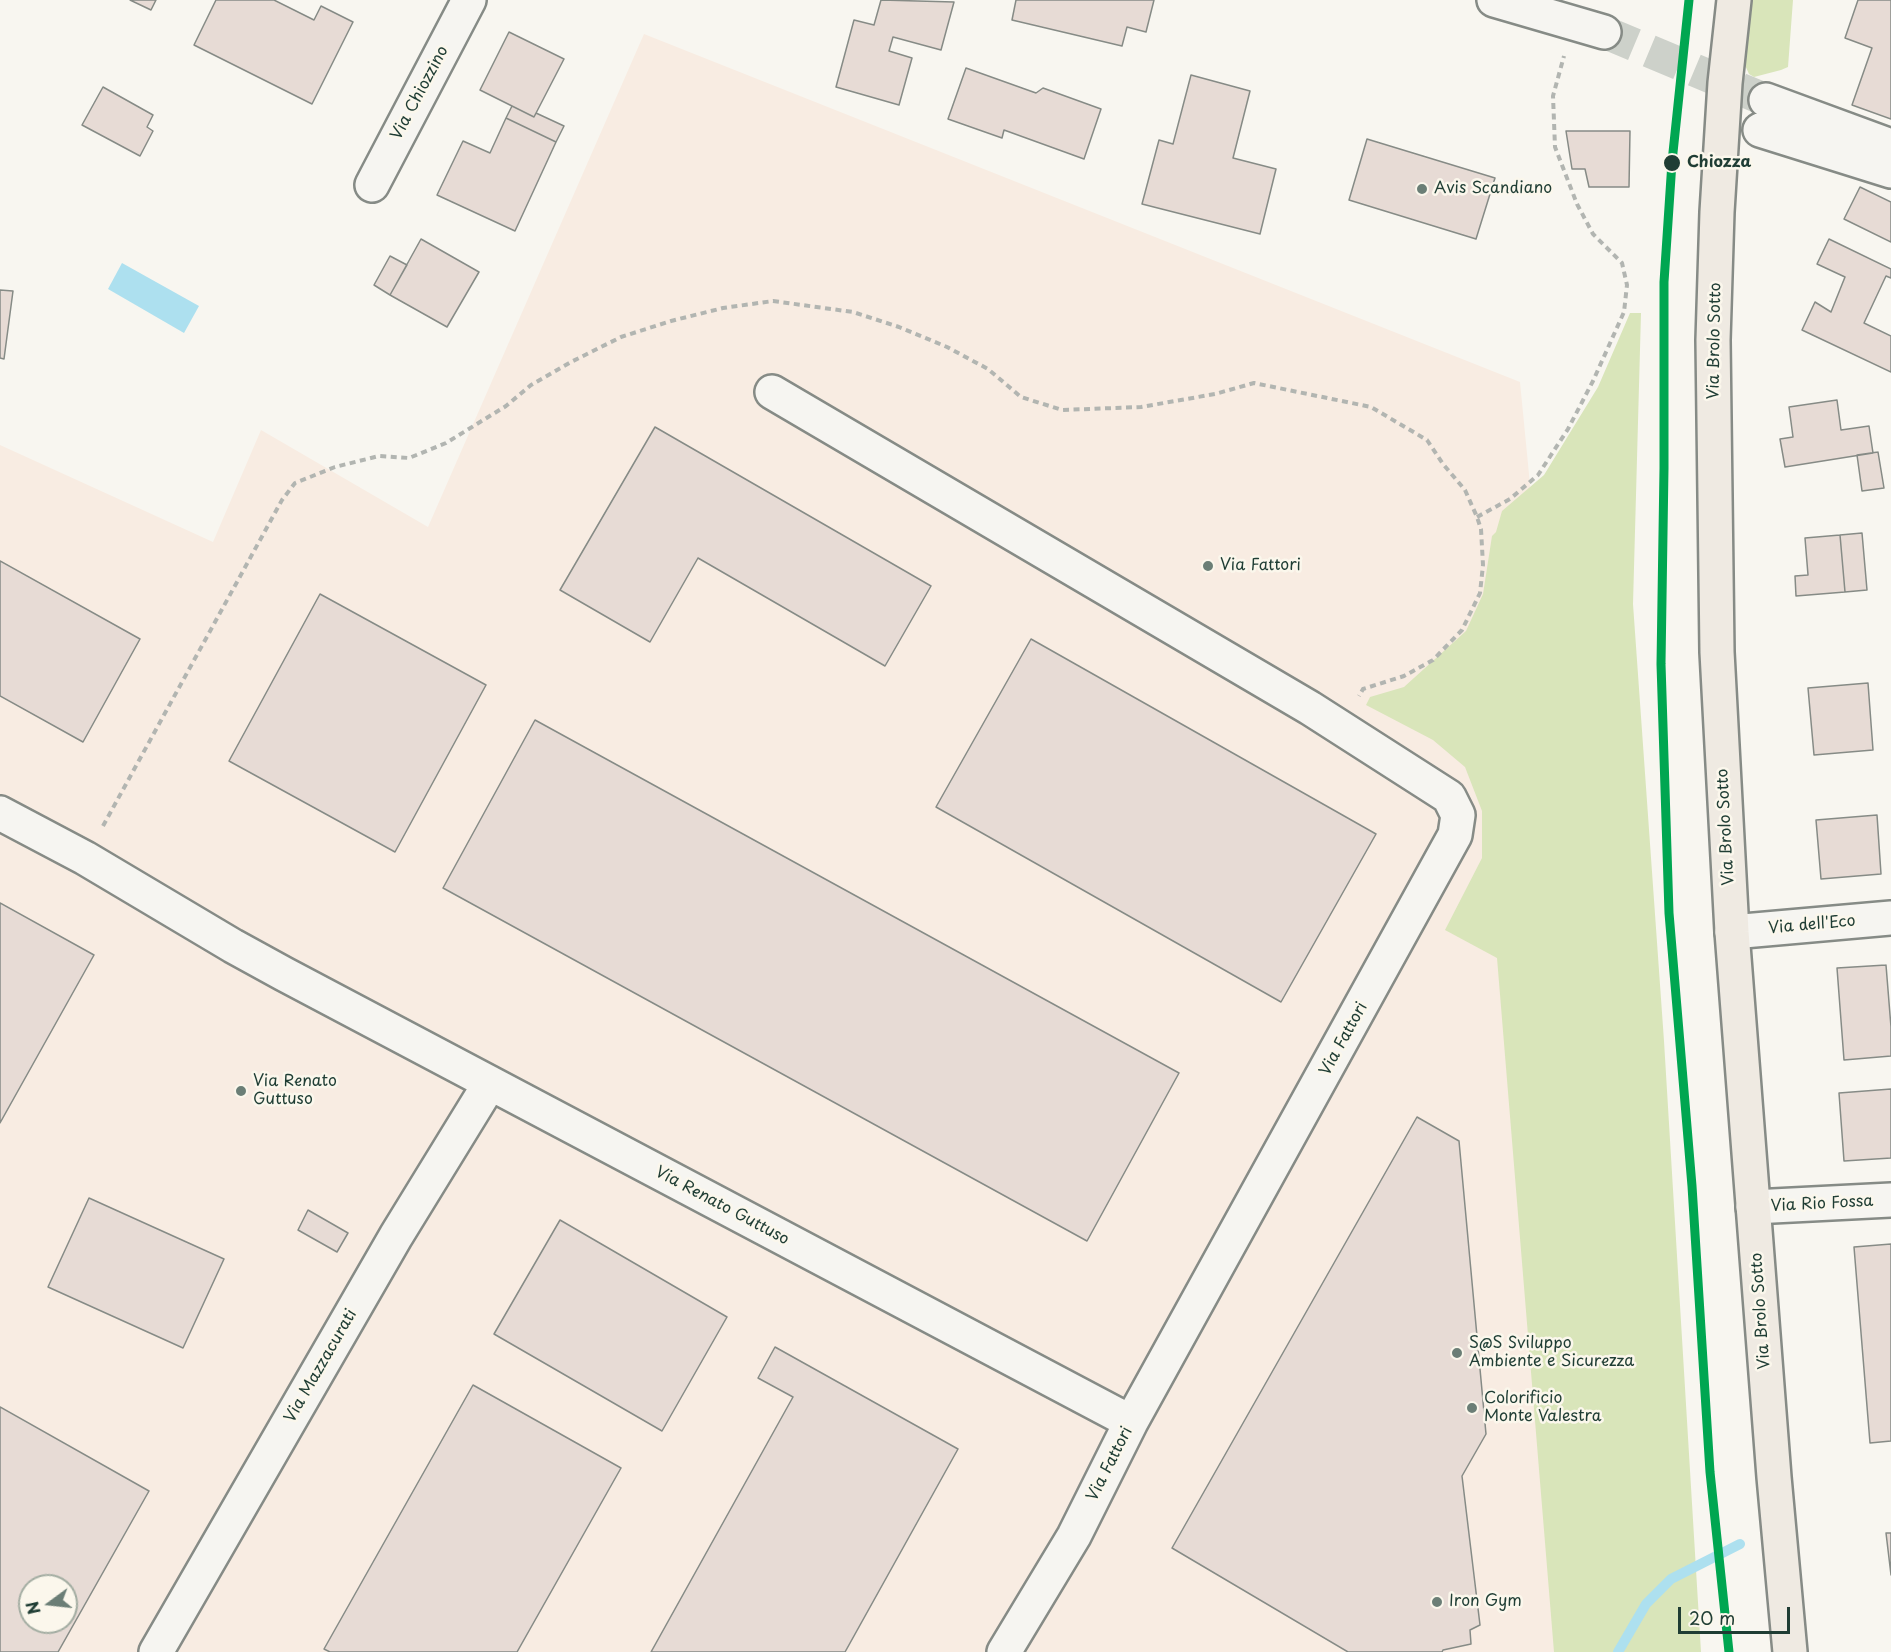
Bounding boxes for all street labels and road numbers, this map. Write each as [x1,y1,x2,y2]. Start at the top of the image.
street label: Via Chiozzino [387,43,453,143]
street label: Via Brolo Sotto [1704,282,1726,400]
street label: Via Brolo Sotto [1713,768,1739,886]
street label: Via dell'Eco [1768,912,1856,938]
street label: Via Fattori [1316,999,1372,1079]
street label: Via Renato Guttuso [652,1163,792,1249]
street label: Via Rio Fossa [1770,1192,1874,1216]
street label: Via Brolo Sotto [1747,1252,1775,1370]
street label: Via Mazzacurati [281,1306,361,1426]
street label: Via Fattori [1083,1424,1137,1504]

